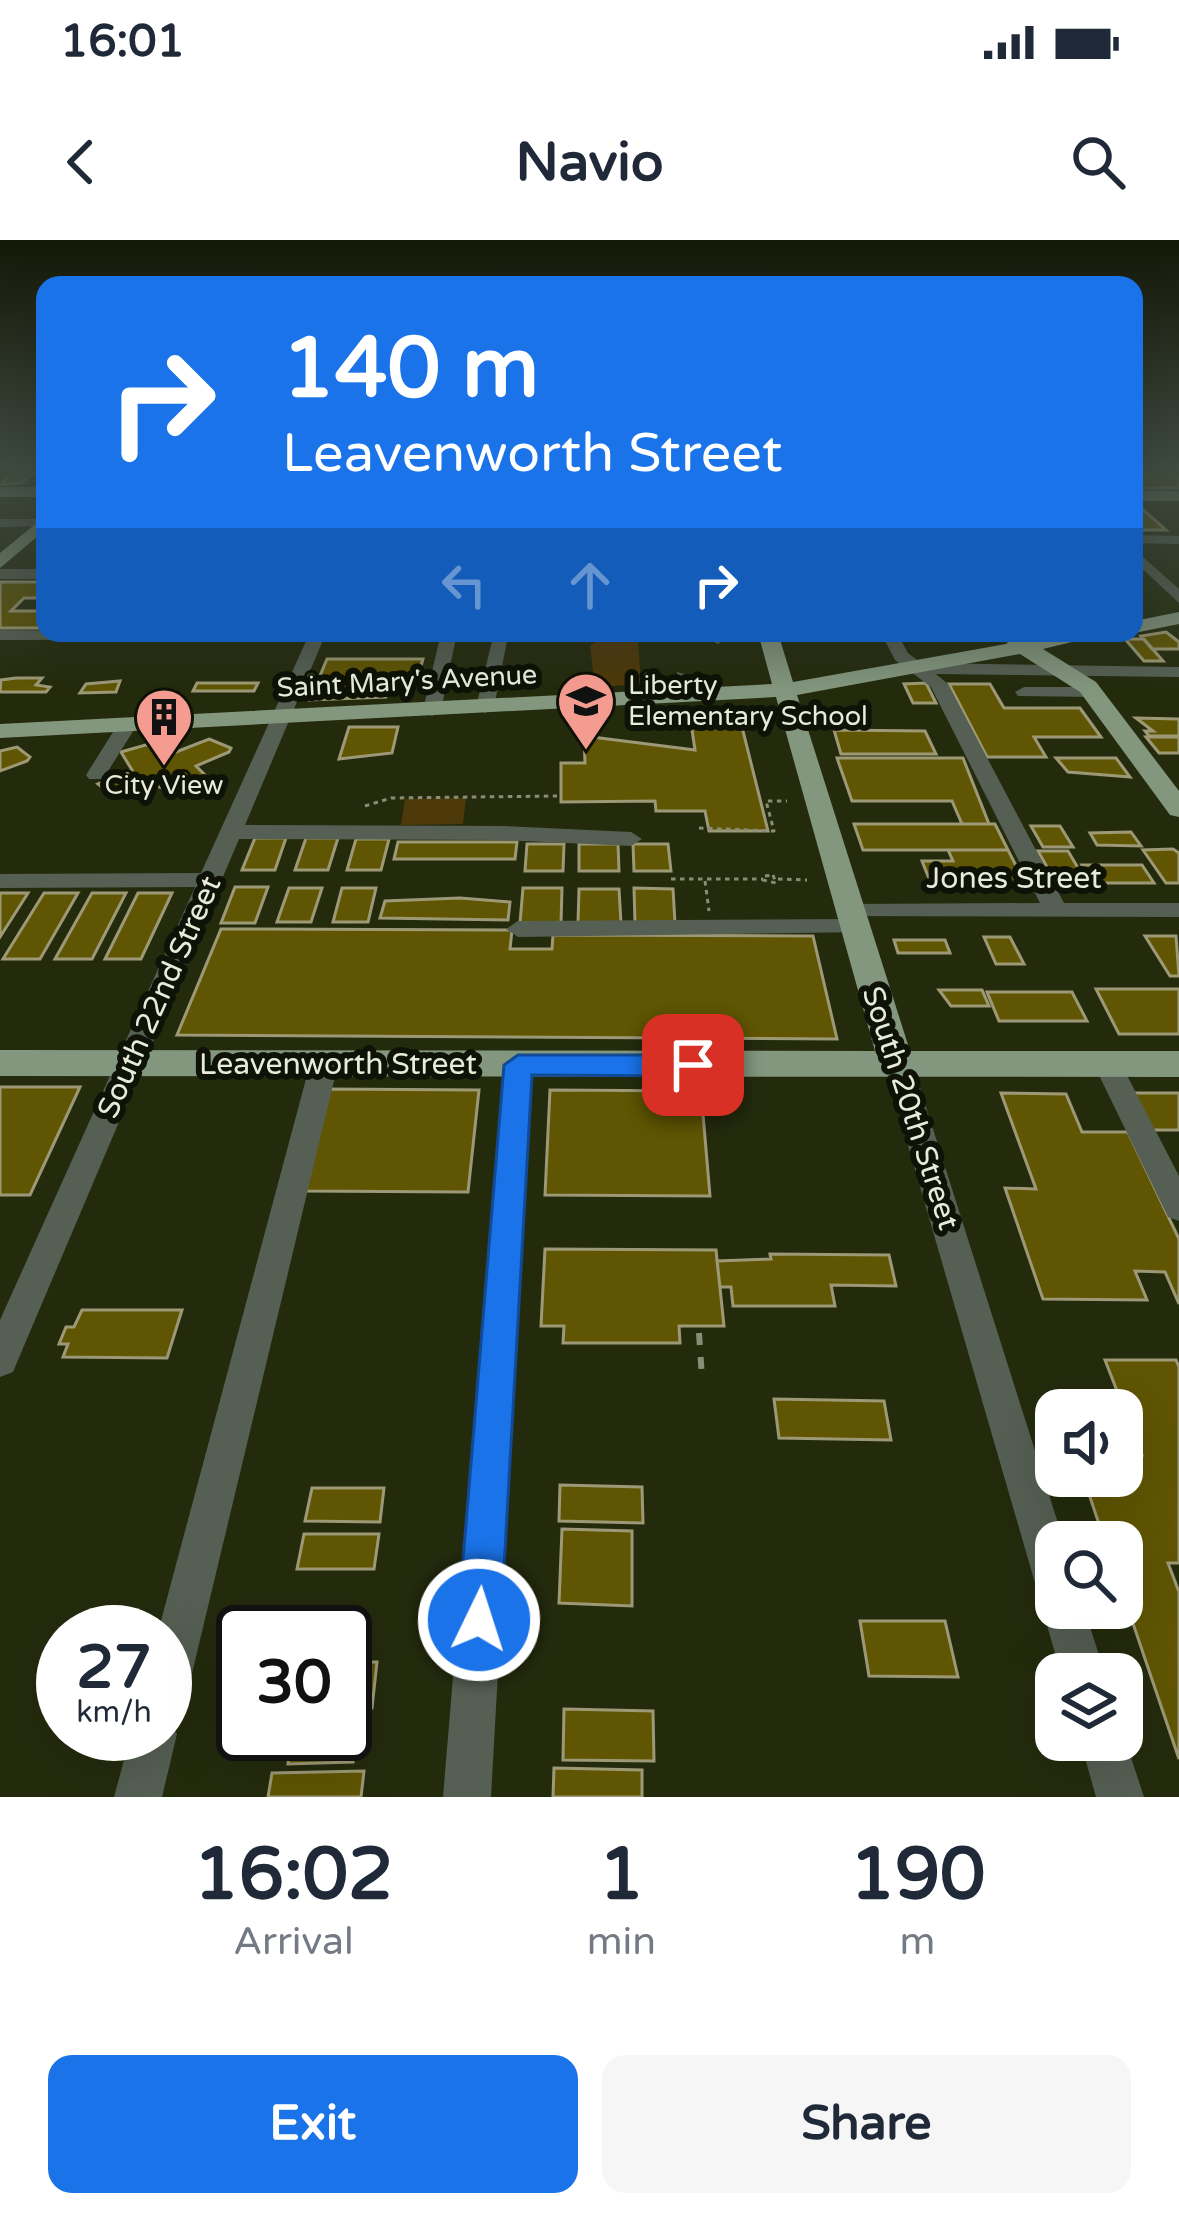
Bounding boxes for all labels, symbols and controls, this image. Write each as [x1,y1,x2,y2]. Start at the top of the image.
text: 16:01 [60,15,185,69]
icon: back [48,129,114,195]
icon: search [1065,129,1131,195]
text: Navio [515,130,664,195]
text: 140 m [282,319,539,420]
icon: right [84,324,240,480]
text: Leavenworth Street [282,421,783,486]
icon: left [431,552,497,618]
icon: ahead [557,552,623,618]
icon: right [683,552,749,618]
street label: Saint Mary's Avenue [276,658,538,705]
place label: Liberty Elementary School [628,669,868,733]
school or university icon: Liberty Elementary School [555,670,617,752]
building icon: City View [133,686,195,768]
place label: City View [105,769,223,802]
street label: Jones Street [926,860,1102,897]
street label: South 22nd Street [89,870,229,1124]
street label: South 20th Street [854,982,967,1234]
pin [642,1014,744,1116]
icon: arrive [660,1032,726,1098]
street label: Leavenworth Street [199,1046,477,1083]
map controls [1035,1389,1143,1761]
button: sound [1035,1389,1143,1497]
button: search [1035,1521,1143,1629]
position arrow [416,1557,542,1683]
speed limit sign: 30 [216,1605,372,1761]
text: 27 [76,1632,152,1704]
button: layers [1035,1653,1143,1761]
text: km/h [76,1694,152,1731]
text: 16:02 [194,1832,393,1919]
text: 1 [599,1832,644,1919]
text: 190 [850,1832,985,1919]
text: Arrival [233,1918,354,1965]
text: min [587,1918,656,1965]
text: m [900,1918,935,1965]
button: Exit [48,2055,578,2193]
button: Share [602,2055,1131,2193]

